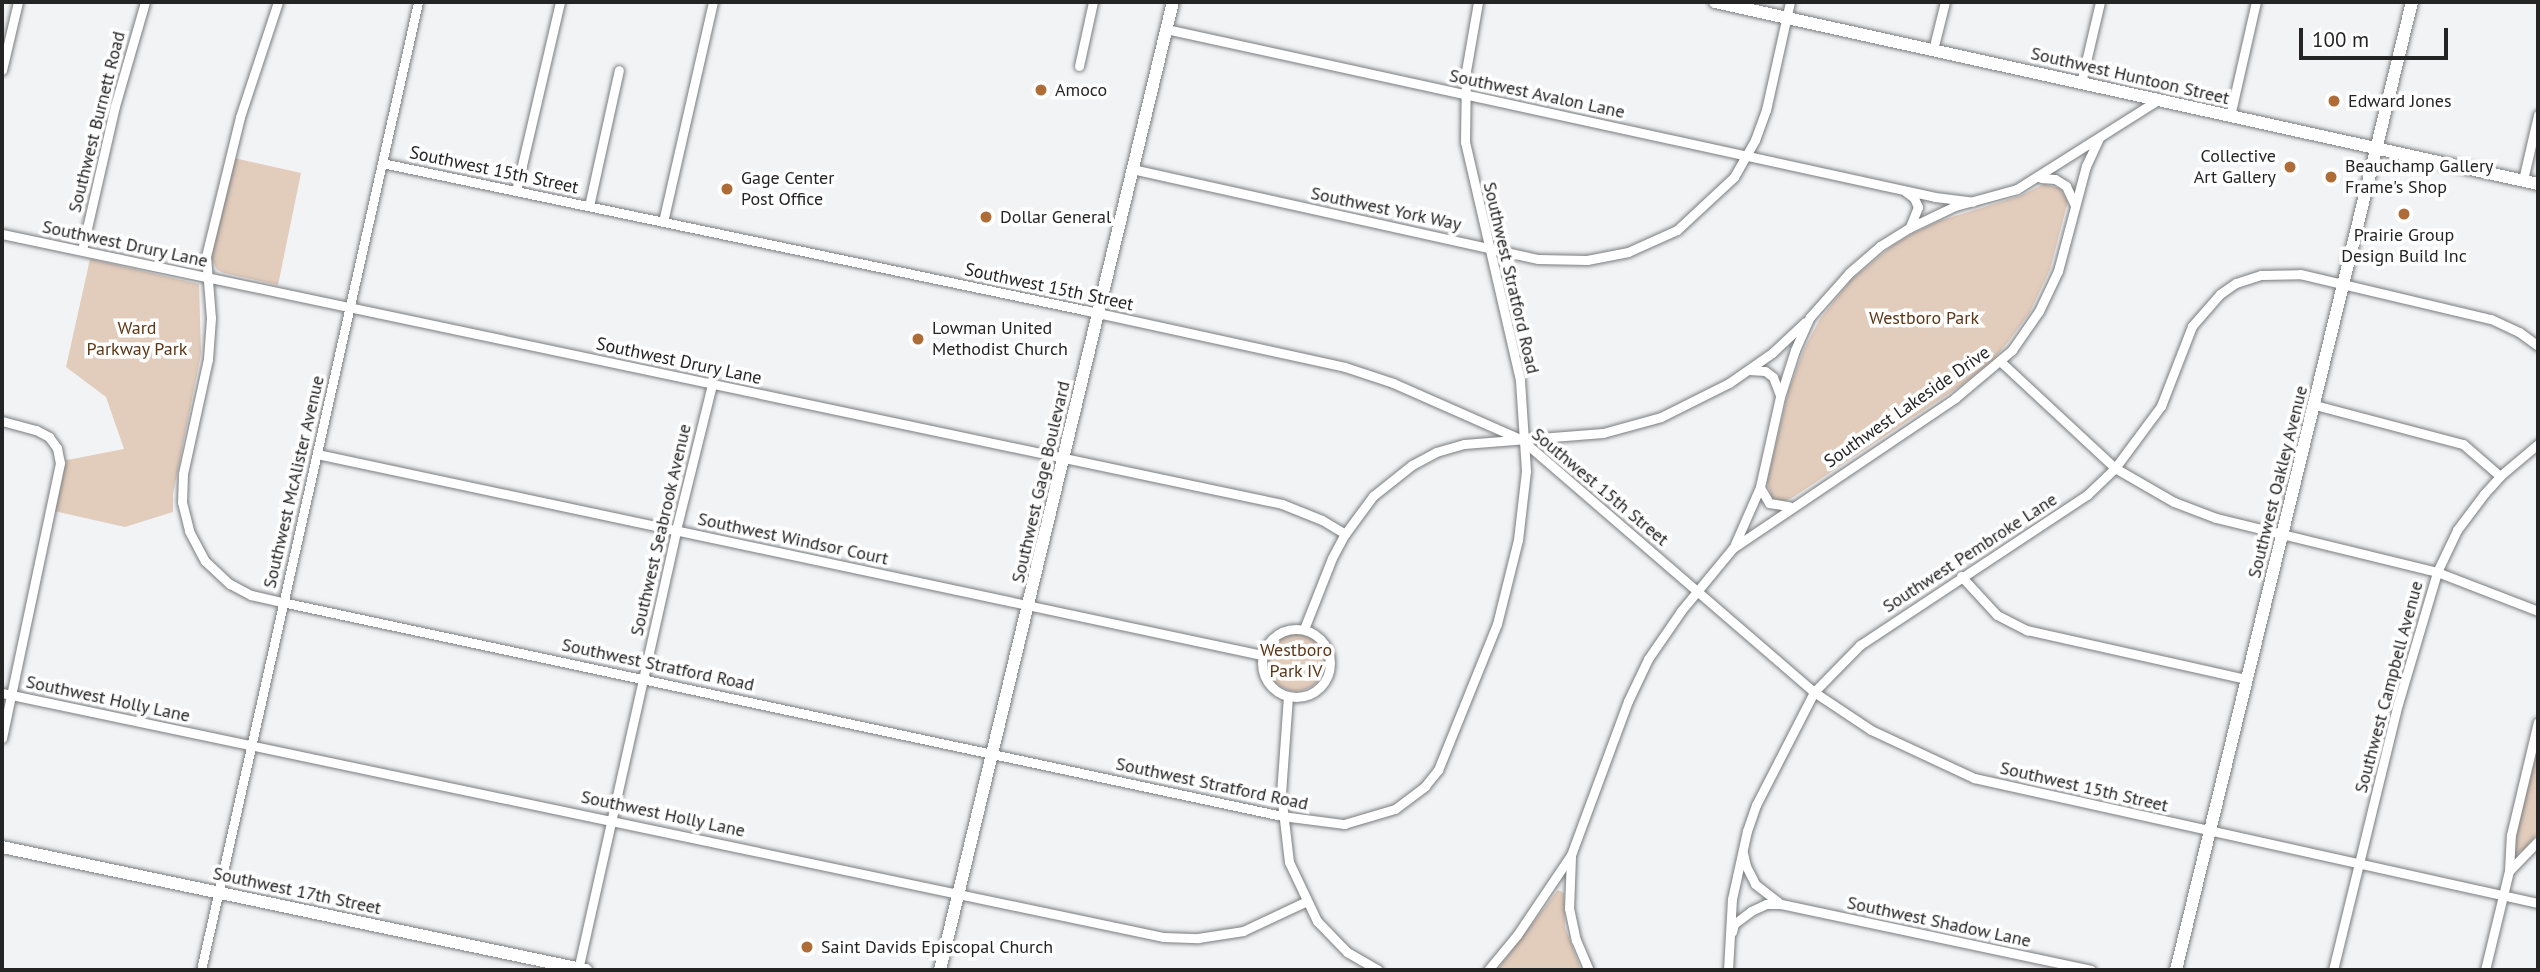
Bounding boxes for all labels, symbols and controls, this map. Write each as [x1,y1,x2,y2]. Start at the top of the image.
scale bar [2302,14,2451,58]
text: 100 m [2312,26,2369,53]
street label: Southwest Burnett Road [64,29,130,215]
street label: Southwest Huntoon Street [2029,43,2231,109]
street label: Southwest Avalon Lane [1447,65,1627,123]
place label: Amoco [1055,79,1107,101]
marker: Amoco [1033,82,1049,98]
place label: Edward Jones [2348,90,2452,112]
marker: Edward Jones [2326,93,2342,109]
street label: Southwest 15th Street [408,142,580,198]
place label: Collective Art Gallery [2194,146,2276,188]
place label: Beauchamp Gallery Frame's Shop [2345,156,2493,198]
marker: Collective Art Gallery [2282,159,2298,175]
place label: Gage Center Post Office [741,168,834,210]
marker: Beauchamp Gallery Frame's Shop [2323,169,2339,185]
street label: Southwest Stratford Road [1478,180,1544,376]
marker: Gage Center Post Office [719,181,735,197]
street label: Southwest York Way [1308,182,1464,236]
place label: Dollar General [1000,206,1111,228]
marker: Prairie Group Design Build Inc [2396,206,2412,222]
marker: Dollar General [978,209,994,225]
street label: Southwest Drury Lane [40,216,210,272]
place label: Prairie Group Design Build Inc [2341,225,2467,268]
street label: Southwest 15th Street [963,259,1135,315]
park label: Westboro Park [1869,307,1979,329]
park label: Ward Parkway Park [86,318,188,360]
place label: Lowman United Methodist Church [932,318,1068,360]
marker: Lowman United Methodist Church [910,331,926,347]
street label: Southwest Drury Lane [594,333,764,389]
street label: Southwest Lakeside Drive [1820,342,1994,472]
street label: Southwest McAlister Avenue [259,373,329,591]
street label: Southwest Gage Boulevard [1007,379,1075,585]
street label: Southwest Oakley Avenue [2243,383,2313,581]
street label: Southwest Seabrook Avenue [626,421,696,639]
street label: Southwest 15th Street [1527,423,1673,551]
street label: Southwest Pembroke Lane [1879,489,2061,617]
street label: Southwest Windsor Court [696,508,890,570]
street label: Southwest Campbell Avenue [2350,578,2428,796]
street label: Southwest Stratford Road [560,634,756,696]
park label: Westboro Park IV [1260,640,1332,682]
street label: Southwest Holly Lane [24,671,192,727]
street label: Southwest Stratford Road [1114,753,1310,815]
street label: Southwest 15th Street [1998,757,2170,817]
street label: Southwest Holly Lane [579,786,747,842]
street label: Southwest 17th Street [211,863,383,919]
street label: Southwest Shadow Lane [1845,892,2033,952]
place label: Saint Davids Episcopal Church [821,936,1053,958]
marker: Saint Davids Episcopal Church [799,939,815,955]

